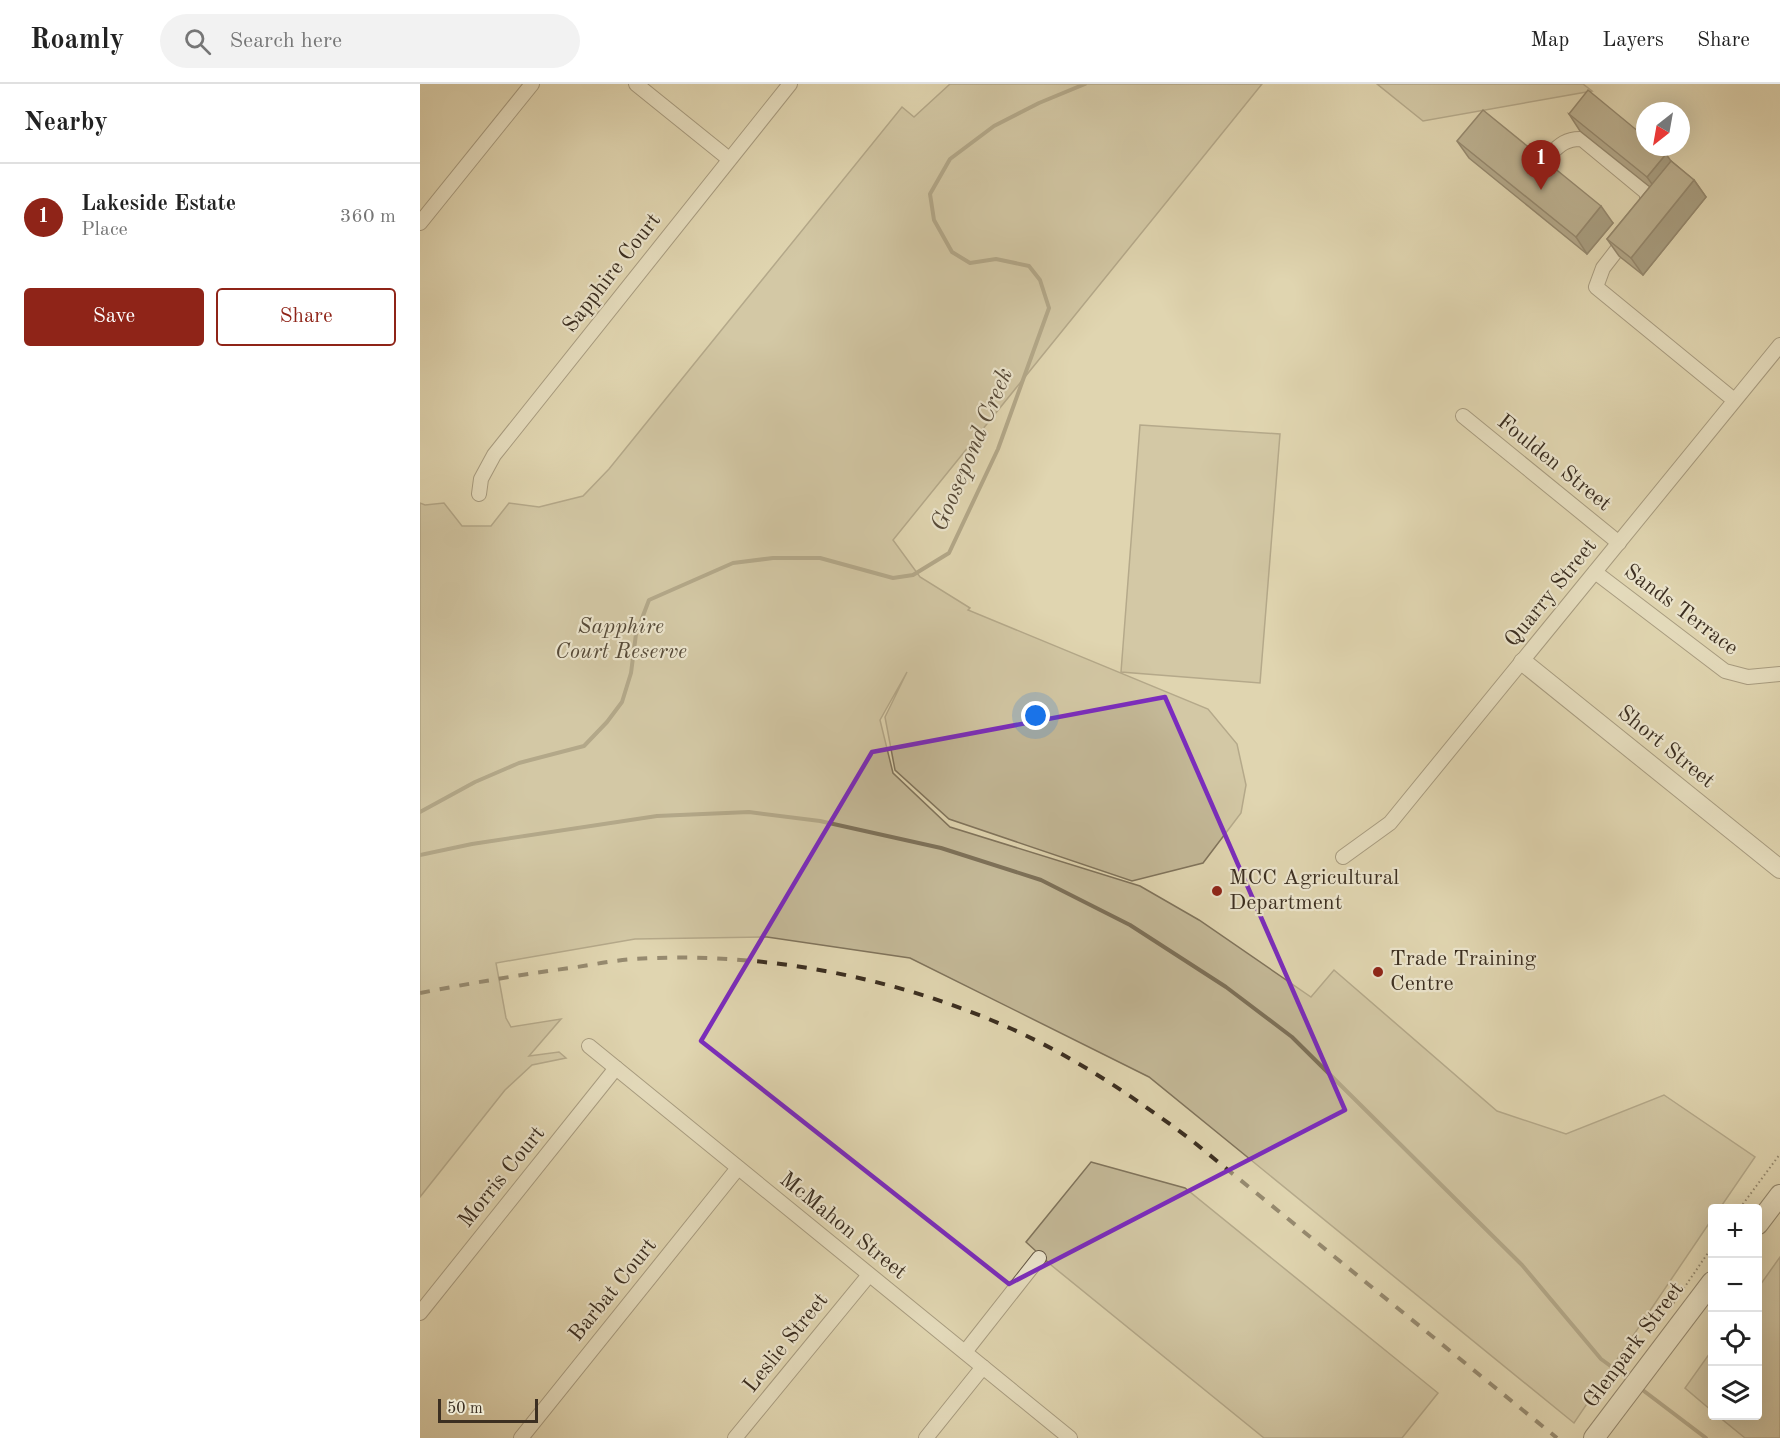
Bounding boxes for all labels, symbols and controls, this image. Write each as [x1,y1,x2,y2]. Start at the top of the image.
search box [160,14,580,68]
icon: search [181,25,214,58]
text: Roamly [30,27,124,55]
text: Search here [229,30,342,52]
text: Map [1530,30,1569,51]
text: Layers [1602,30,1664,51]
text: Share [1697,30,1750,51]
north arrow [1636,102,1690,156]
text: Nearby [24,110,108,136]
pin: 1 [1522,141,1560,190]
text: Lakeside Estate [81,193,236,215]
text: 1 [38,207,49,227]
text: 360 m [340,207,396,227]
street label: Sapphire Court [559,209,665,337]
text: Place [81,220,128,240]
button: Save [24,288,204,346]
button: Share [216,288,396,346]
water label: Goosepond Creek [928,365,1018,535]
street label: Foulden Street [1493,410,1615,516]
street label: Quarry Street [1501,535,1601,651]
street label: Sands Terrace [1620,560,1742,660]
park label: Sapphire Court Reserve [555,616,687,663]
your location [1021,701,1050,730]
street label: Short Street [1613,701,1719,793]
place label: MCC Agricultural Department [1229,867,1399,914]
marker: MCC Agricultural Department [1210,884,1224,898]
place label: Trade Training Centre [1390,948,1537,995]
marker: Trade Training Centre [1371,965,1385,979]
street label: Morris Court [455,1122,549,1232]
street label: McMahon Street [775,1168,911,1284]
map controls [1708,1204,1762,1420]
button: + [1708,1204,1762,1258]
street label: Barbat Court [565,1234,661,1346]
button: − [1708,1258,1762,1312]
street label: Glenpark Street [1580,1278,1688,1412]
street label: Leslie Street [739,1289,833,1397]
button: locate [1708,1312,1762,1366]
button: layers [1708,1366,1762,1420]
scale bar [438,1396,538,1424]
text: 50 m [447,1401,483,1417]

